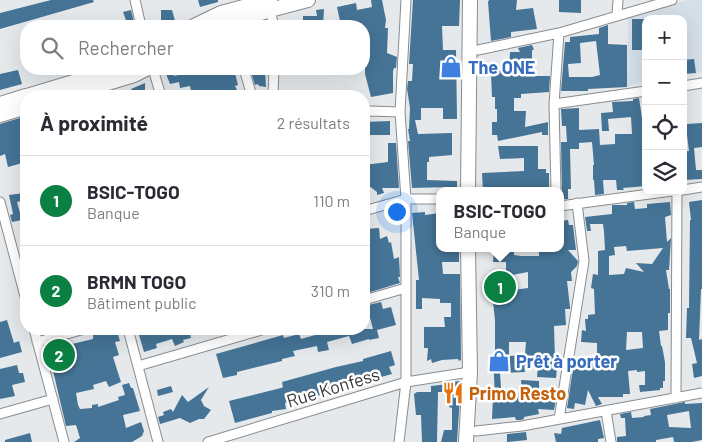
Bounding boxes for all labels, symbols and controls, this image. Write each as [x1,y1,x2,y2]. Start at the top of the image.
map controls [642,15,687,195]
button: + [642,15,687,60]
search box [20,20,370,75]
icon: search [38,34,66,62]
text: Rechercher [78,36,174,59]
shop icon: The ONE [438,54,464,80]
place label: The ONE [468,56,535,78]
button: − [642,60,687,105]
button: locate [642,105,687,150]
text: À proximité [40,110,148,135]
text: 2 résultats [277,113,350,132]
button: layers [642,150,687,195]
text: BSIC-TOGO [87,180,180,203]
popup [436,187,564,252]
text: 1 [53,191,59,210]
text: 110 m [313,191,350,210]
your location [384,199,410,225]
text: BSIC-TOGO [454,199,546,222]
text: Banque [87,203,140,222]
text: Banque [454,222,506,241]
pin: 1 [484,268,516,306]
text: BRMN TOGO [87,270,186,293]
text: 2 [52,281,60,300]
text: 310 m [311,281,350,300]
text: Bâtiment public [87,293,197,312]
pin: 2 [43,336,75,374]
shop icon: Prêt à porter [486,348,512,374]
place label: Prêt à porter [516,350,617,372]
street label: Rue Konfess [284,362,382,412]
restaurant icon: Primo Resto [440,380,466,406]
place label: Primo Resto [469,382,566,404]

